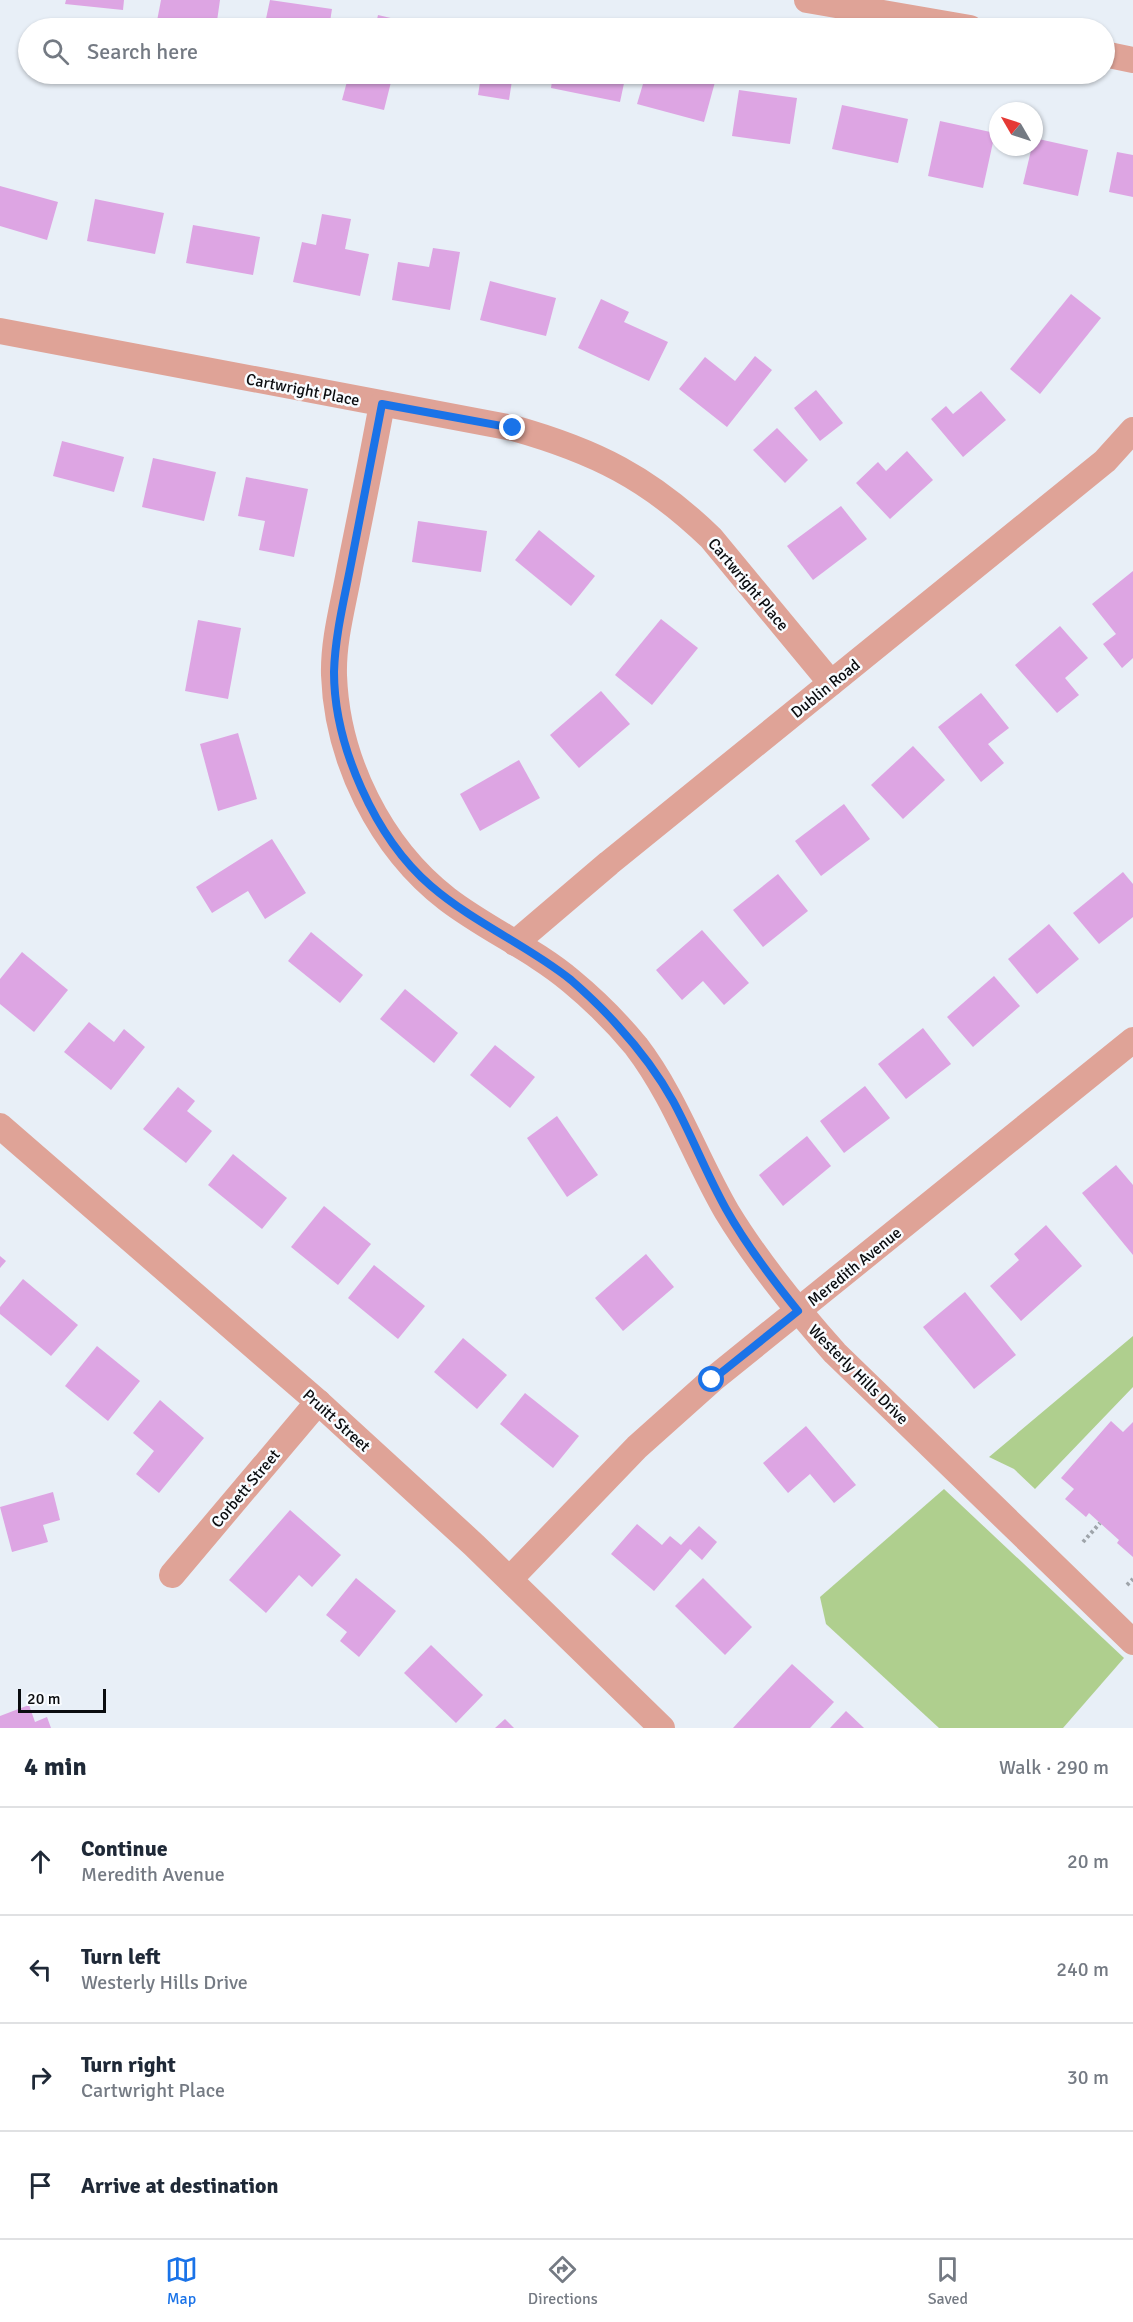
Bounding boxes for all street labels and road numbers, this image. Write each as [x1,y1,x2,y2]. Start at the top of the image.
street label: Cartwright Place [244,369,361,411]
street label: Cartwright Place [704,534,793,635]
street label: Dublin Road [787,655,864,723]
street label: Meredith Avenue [804,1223,906,1311]
street label: Westerly Hills Drive [804,1320,913,1429]
street label: Pruitt Street [298,1385,375,1457]
street label: Corbett Street [207,1445,285,1532]

